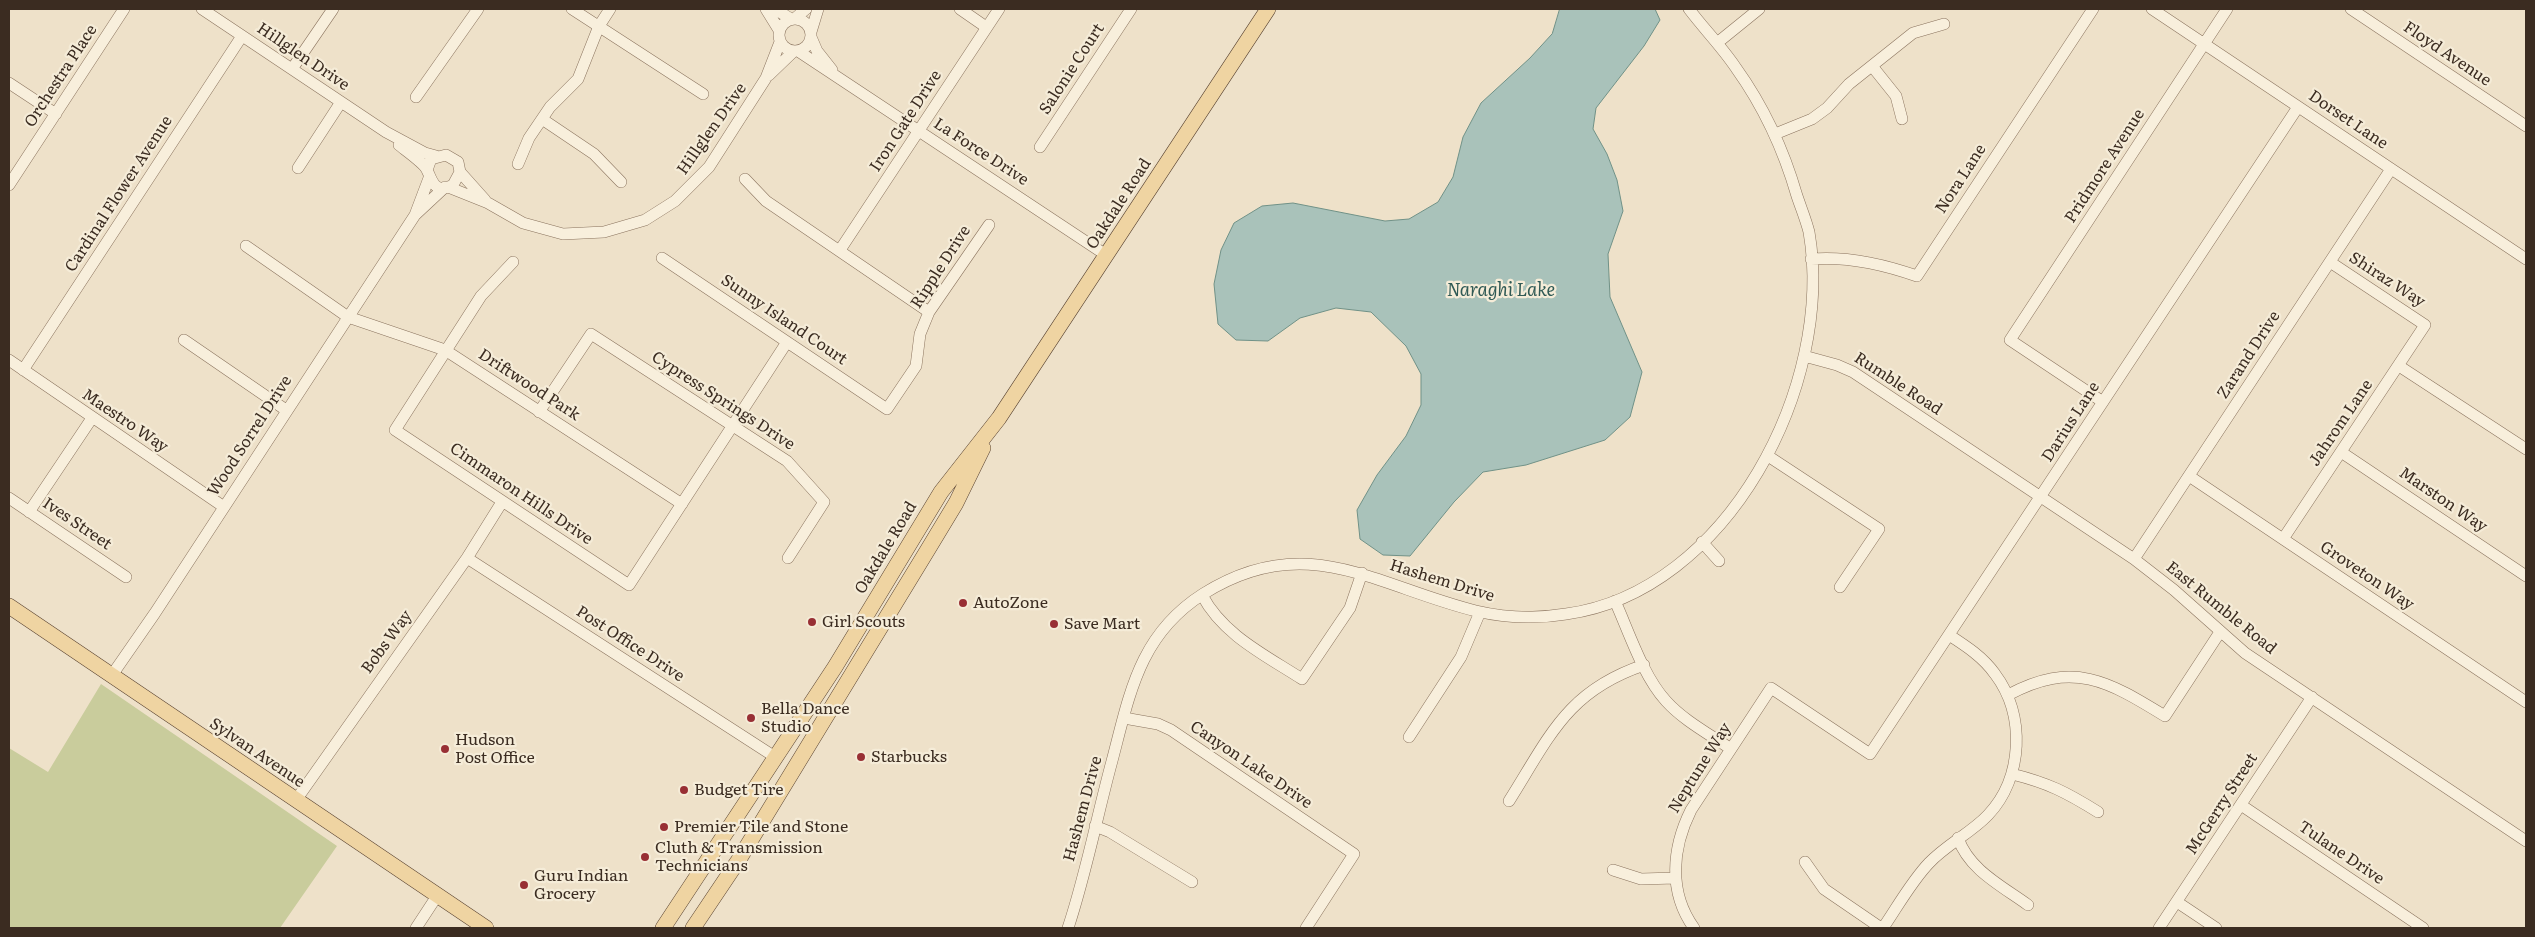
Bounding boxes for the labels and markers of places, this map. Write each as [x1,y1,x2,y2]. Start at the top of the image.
place label: AutoZone [973,593,1048,613]
marker: AutoZone [957,597,969,609]
place label: Girl Scouts [822,612,905,632]
place label: Save Mart [1064,614,1140,634]
marker: Girl Scouts [806,616,818,628]
marker: Save Mart [1048,618,1060,630]
place label: Bella Dance Studio [761,699,850,737]
marker: Bella Dance Studio [745,712,757,724]
place label: Hudson Post Office [455,730,535,768]
marker: Hudson Post Office [439,743,451,755]
place label: Starbucks [871,747,947,767]
marker: Starbucks [855,751,867,763]
place label: Budget Tire [694,780,784,800]
marker: Budget Tire [678,784,690,796]
place label: Premier Tile and Stone [674,817,848,837]
marker: Premier Tile and Stone [658,821,670,833]
place label: Cluth & Transmission Technicians [655,838,823,876]
marker: Cluth & Transmission Technicians [639,851,651,863]
place label: Guru Indian Grocery [534,866,628,904]
marker: Guru Indian Grocery [518,879,530,891]

